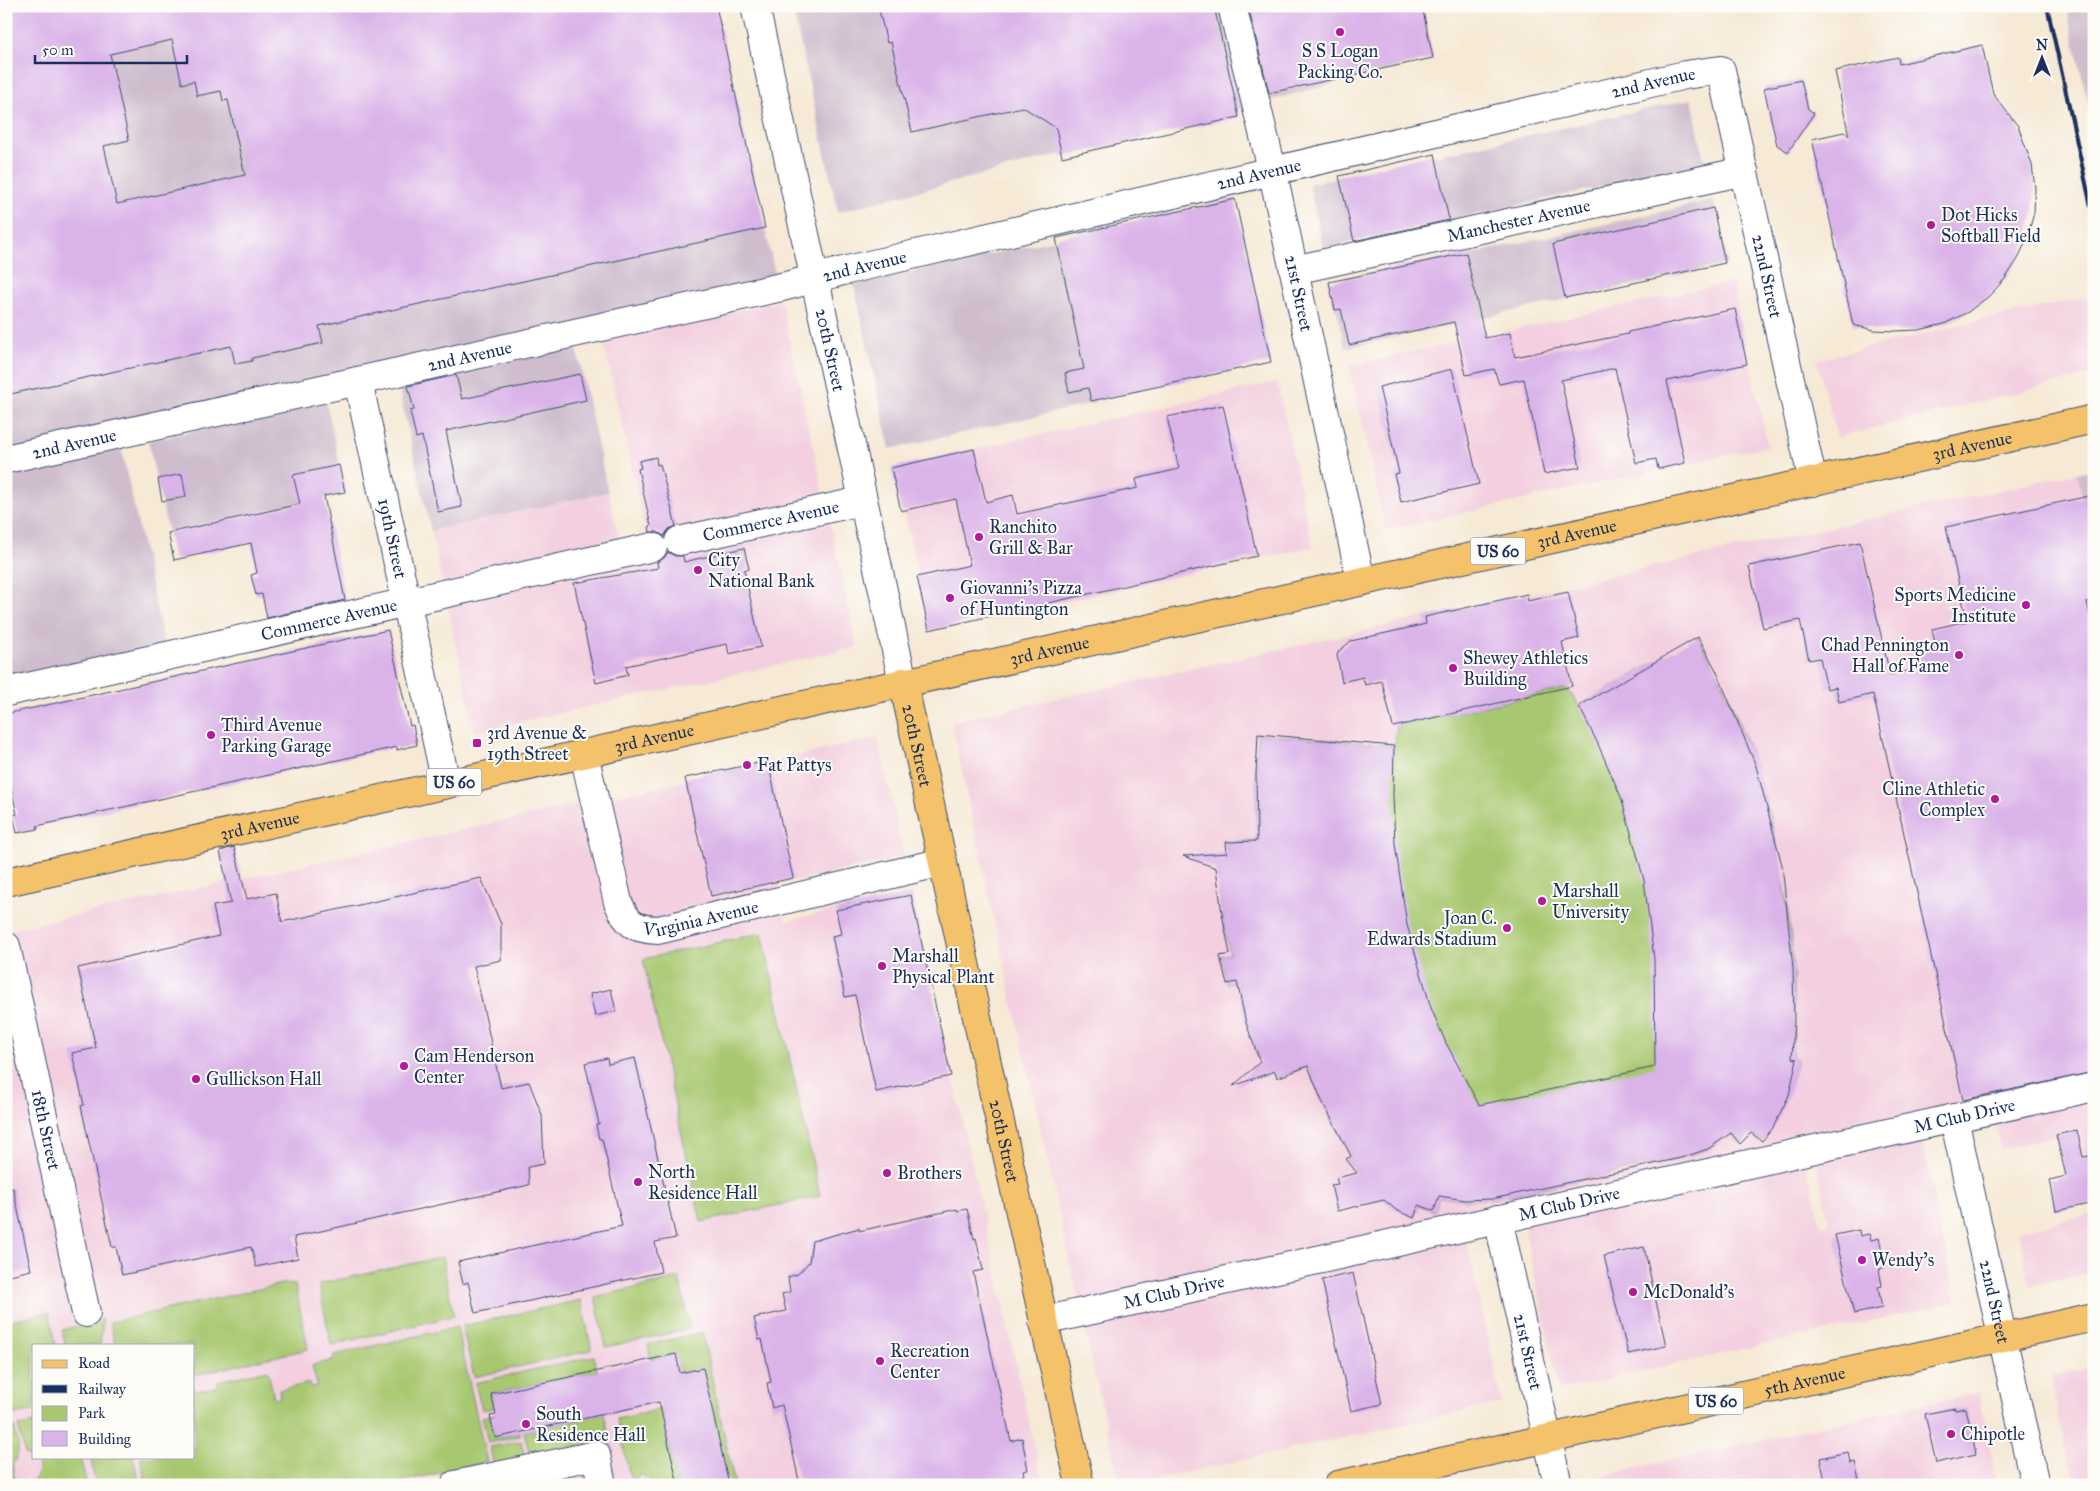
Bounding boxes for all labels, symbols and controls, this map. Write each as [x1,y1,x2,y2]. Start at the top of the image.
marker: S S Logan Packing Co. [1334,26,1346,38]
scale bar [35,32,188,64]
north arrow [2018,32,2068,82]
text: N [2036,37,2048,54]
place label: S S Logan Packing Co. [1297,40,1383,84]
text: 50 m [42,41,74,59]
street label: 2nd Avenue [1609,63,1697,103]
street label: 2nd Avenue [1215,154,1303,195]
street label: Manchester Avenue [1445,194,1592,247]
place label: Dot Hicks Softball Field [1941,204,2041,247]
marker: Dot Hicks Softball Field [1925,219,1937,231]
street label: 22nd Street [1747,232,1787,321]
street label: 2nd Avenue [820,246,909,287]
street label: 21st Street [1280,253,1318,334]
street label: 20th Street [811,306,850,394]
street label: 2nd Avenue [426,336,514,376]
street label: 2nd Avenue [30,424,119,464]
street label: 3rd Avenue [1930,427,2014,465]
street label: Commerce Avenue [701,495,841,547]
street label: 19th Street [373,496,412,581]
street label: 3rd Avenue [1535,514,1619,553]
place label: Ranchito Grill & Bar [989,516,1073,559]
marker: Ranchito Grill & Bar [973,531,985,543]
road number: US 60 [1470,538,1526,564]
place label: City National Bank [708,549,815,592]
marker: City National Bank [692,564,704,576]
place label: Giovanni's Pizza of Huntington [960,577,1082,621]
place label: Sports Medicine Institute [1894,584,2016,627]
marker: Giovanni's Pizza of Huntington [944,592,956,604]
street label: Commerce Avenue [259,594,399,646]
marker: Sports Medicine Institute [2020,599,2032,611]
street label: 3rd Avenue [1008,631,1092,670]
place label: Chad Pennington Hall of Fame [1821,634,1949,677]
place label: Shewey Athletics Building [1463,647,1588,691]
marker: Chad Pennington Hall of Fame [1953,649,1965,661]
marker: Shewey Athletics Building [1447,662,1459,674]
street label: 20th Street [897,702,937,790]
place label: Third Avenue Parking Garage [221,714,332,758]
street label: 3rd Avenue [612,719,696,758]
place label: 3rd Avenue & 19th Street [487,722,587,765]
marker: Third Avenue Parking Garage [205,729,217,741]
marker: 3rd Avenue & 19th Street [471,737,483,749]
place label: Fat Pattys [757,754,832,776]
marker: Fat Pattys [741,759,753,771]
road number: US 60 [426,769,482,796]
place label: Cline Athletic Complex [1882,778,1985,821]
marker: Cline Athletic Complex [1989,793,2001,805]
street label: 3rd Avenue [218,806,302,845]
place label: Marshall University [1552,880,1630,923]
street label: Virginia Avenue [641,895,761,941]
marker: Marshall University [1536,895,1548,907]
place label: Joan C. Edwards Stadium [1367,907,1497,950]
marker: Joan C. Edwards Stadium [1501,922,1513,934]
place label: Marshall Physical Plant [892,945,995,988]
marker: Marshall Physical Plant [876,960,888,972]
place label: Cam Henderson Center [414,1045,535,1088]
marker: Cam Henderson Center [398,1060,410,1072]
place label: Gullickson Hall [206,1068,322,1090]
marker: Gullickson Hall [190,1073,202,1085]
street label: 18th Street [27,1087,66,1173]
street label: M Club Drive [1912,1094,2017,1138]
street label: 20th Street [984,1097,1024,1185]
place label: North Residence Hall [648,1161,758,1204]
place label: Brothers [897,1162,962,1184]
marker: Brothers [881,1167,893,1179]
marker: North Residence Hall [632,1176,644,1188]
street label: M Club Drive [1516,1182,1622,1226]
place label: Wendy's [1872,1249,1934,1271]
marker: Wendy's [1856,1254,1868,1266]
street label: 22nd Street [1975,1258,2015,1346]
street label: M Club Drive [1121,1270,1227,1314]
place label: McDonald's [1643,1281,1734,1303]
marker: McDonald's [1627,1286,1639,1298]
street label: 21st Street [1509,1311,1547,1393]
place label: Recreation Center [890,1340,970,1383]
legend [32,1344,195,1458]
text: Road [78,1354,110,1372]
marker: Recreation Center [874,1355,886,1367]
street label: 5th Avenue [1762,1362,1847,1401]
text: Railway [78,1380,127,1398]
road number: US 60 [1688,1388,1744,1414]
place label: South Residence Hall [536,1403,646,1446]
text: Park [78,1404,105,1422]
marker: South Residence Hall [520,1418,532,1430]
place label: Chipotle [1961,1423,2025,1445]
marker: Chipotle [1945,1428,1957,1440]
text: Building [78,1430,132,1448]

